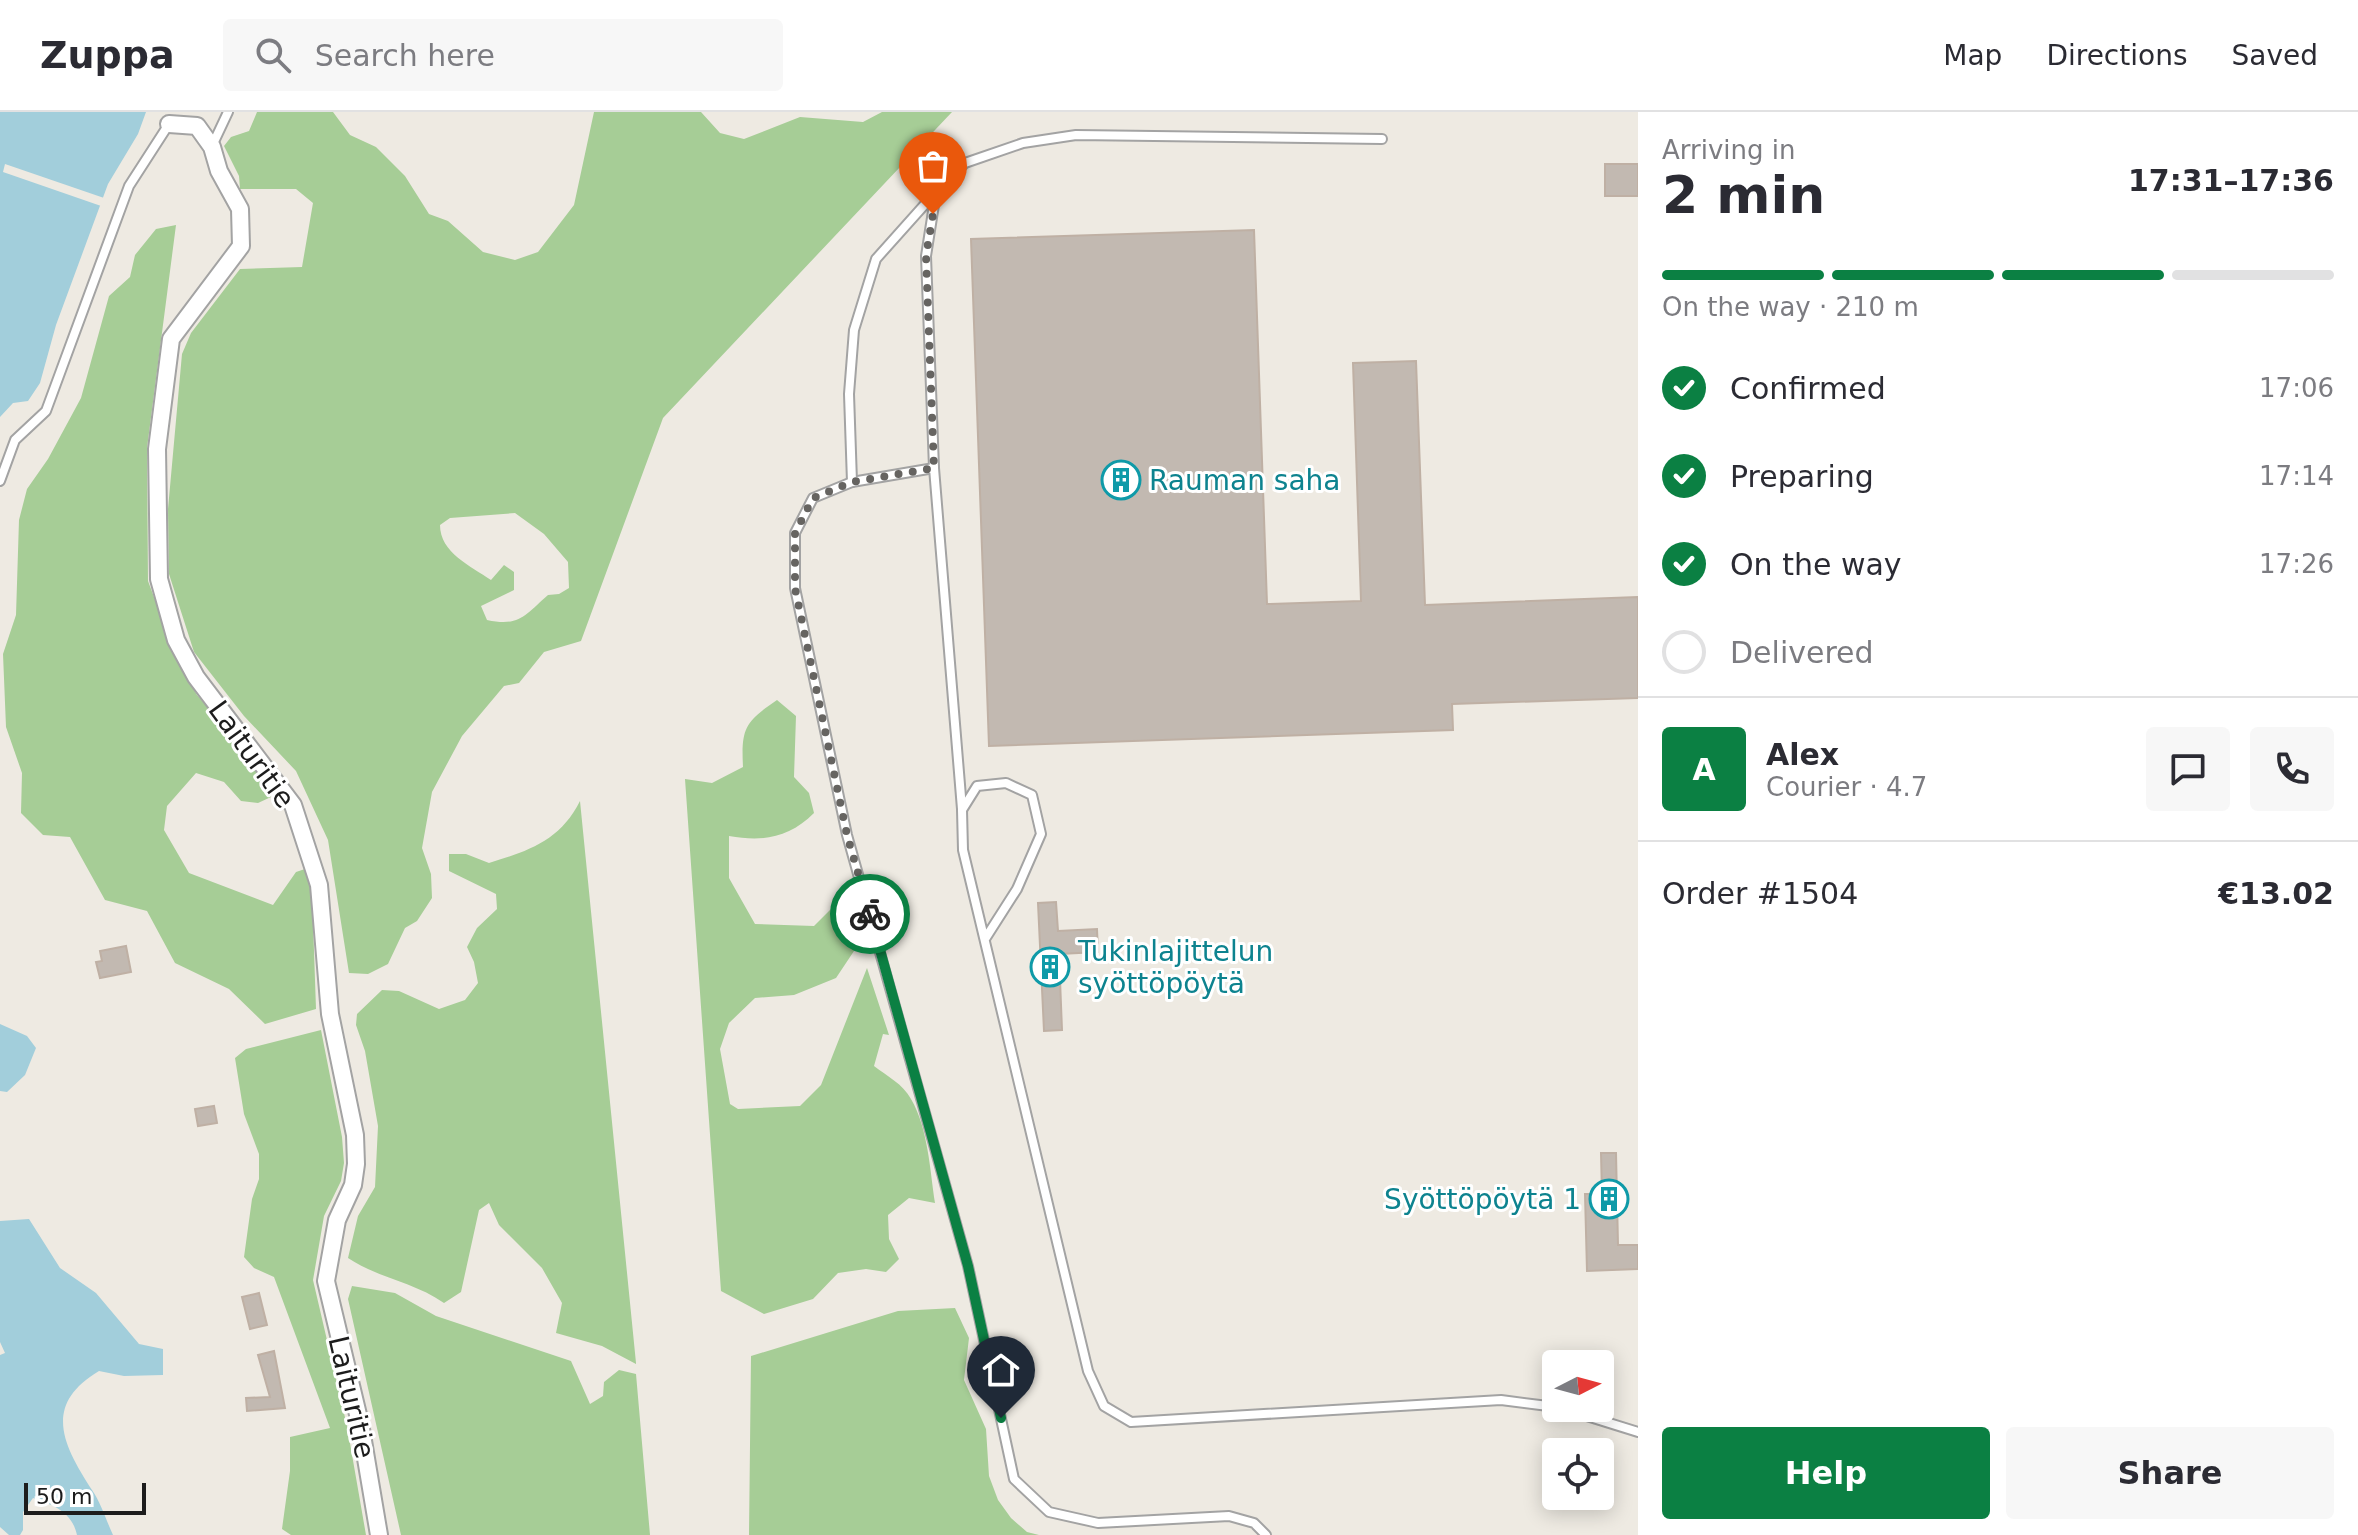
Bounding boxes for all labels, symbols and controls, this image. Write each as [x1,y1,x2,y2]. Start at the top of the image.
search box [223,19,783,91]
text: Zuppa [40,33,175,77]
icon: search [251,33,295,77]
text: Search here [315,38,495,73]
text: Map [1943,39,2002,72]
text: Directions [2046,39,2187,72]
text: Saved [2231,39,2318,72]
pin [899,132,967,214]
text: Arriving in [1662,135,1796,165]
icon: bag [911,144,955,188]
text: 17:31–17:36 [2128,163,2334,198]
text: 2 min [1662,165,1825,225]
text: On the way · 210 m [1662,292,1919,322]
icon: check [1662,366,1706,410]
text: Confirmed [1730,371,1886,406]
text: 17:06 [2259,373,2334,403]
icon: check [1662,454,1706,498]
building icon: Rauman saha [1100,459,1142,501]
text: Preparing [1730,459,1874,494]
text: 17:14 [2259,461,2334,491]
place label: Rauman saha [1149,464,1340,497]
icon: check [1662,542,1706,586]
text: On the way [1730,547,1902,582]
text: 17:26 [2259,549,2334,579]
text: Delivered [1730,635,1874,670]
street label: Laituritie [202,694,302,814]
button: chat [2146,727,2230,811]
button: phone [2250,727,2334,811]
text: Alex [1766,737,1839,772]
text: A [1692,752,1716,787]
text: Courier · 4.7 [1766,772,1927,802]
courier [830,874,910,954]
text: Order #1504 [1662,876,1858,911]
text: €13.02 [2218,876,2334,911]
icon: bike [848,892,892,936]
place label: Tukinlajittelun syöttöpöytä [1077,935,1273,1000]
building icon: Tukinlajittelun syöttöpöytä [1029,946,1071,988]
building icon: Syöttöpöytä 1 [1588,1178,1630,1220]
place label: Syöttöpöytä 1 [1384,1183,1581,1216]
street label: Laituritie [321,1333,382,1462]
pin [967,1336,1035,1418]
icon: home [979,1348,1023,1392]
north arrow [1542,1350,1614,1422]
map controls [1542,1350,1614,1510]
button: Help [1662,1427,1990,1519]
button: Share [2006,1427,2334,1519]
button: locate [1542,1438,1614,1510]
scale bar [24,1479,146,1515]
text: 50 m [36,1484,92,1509]

